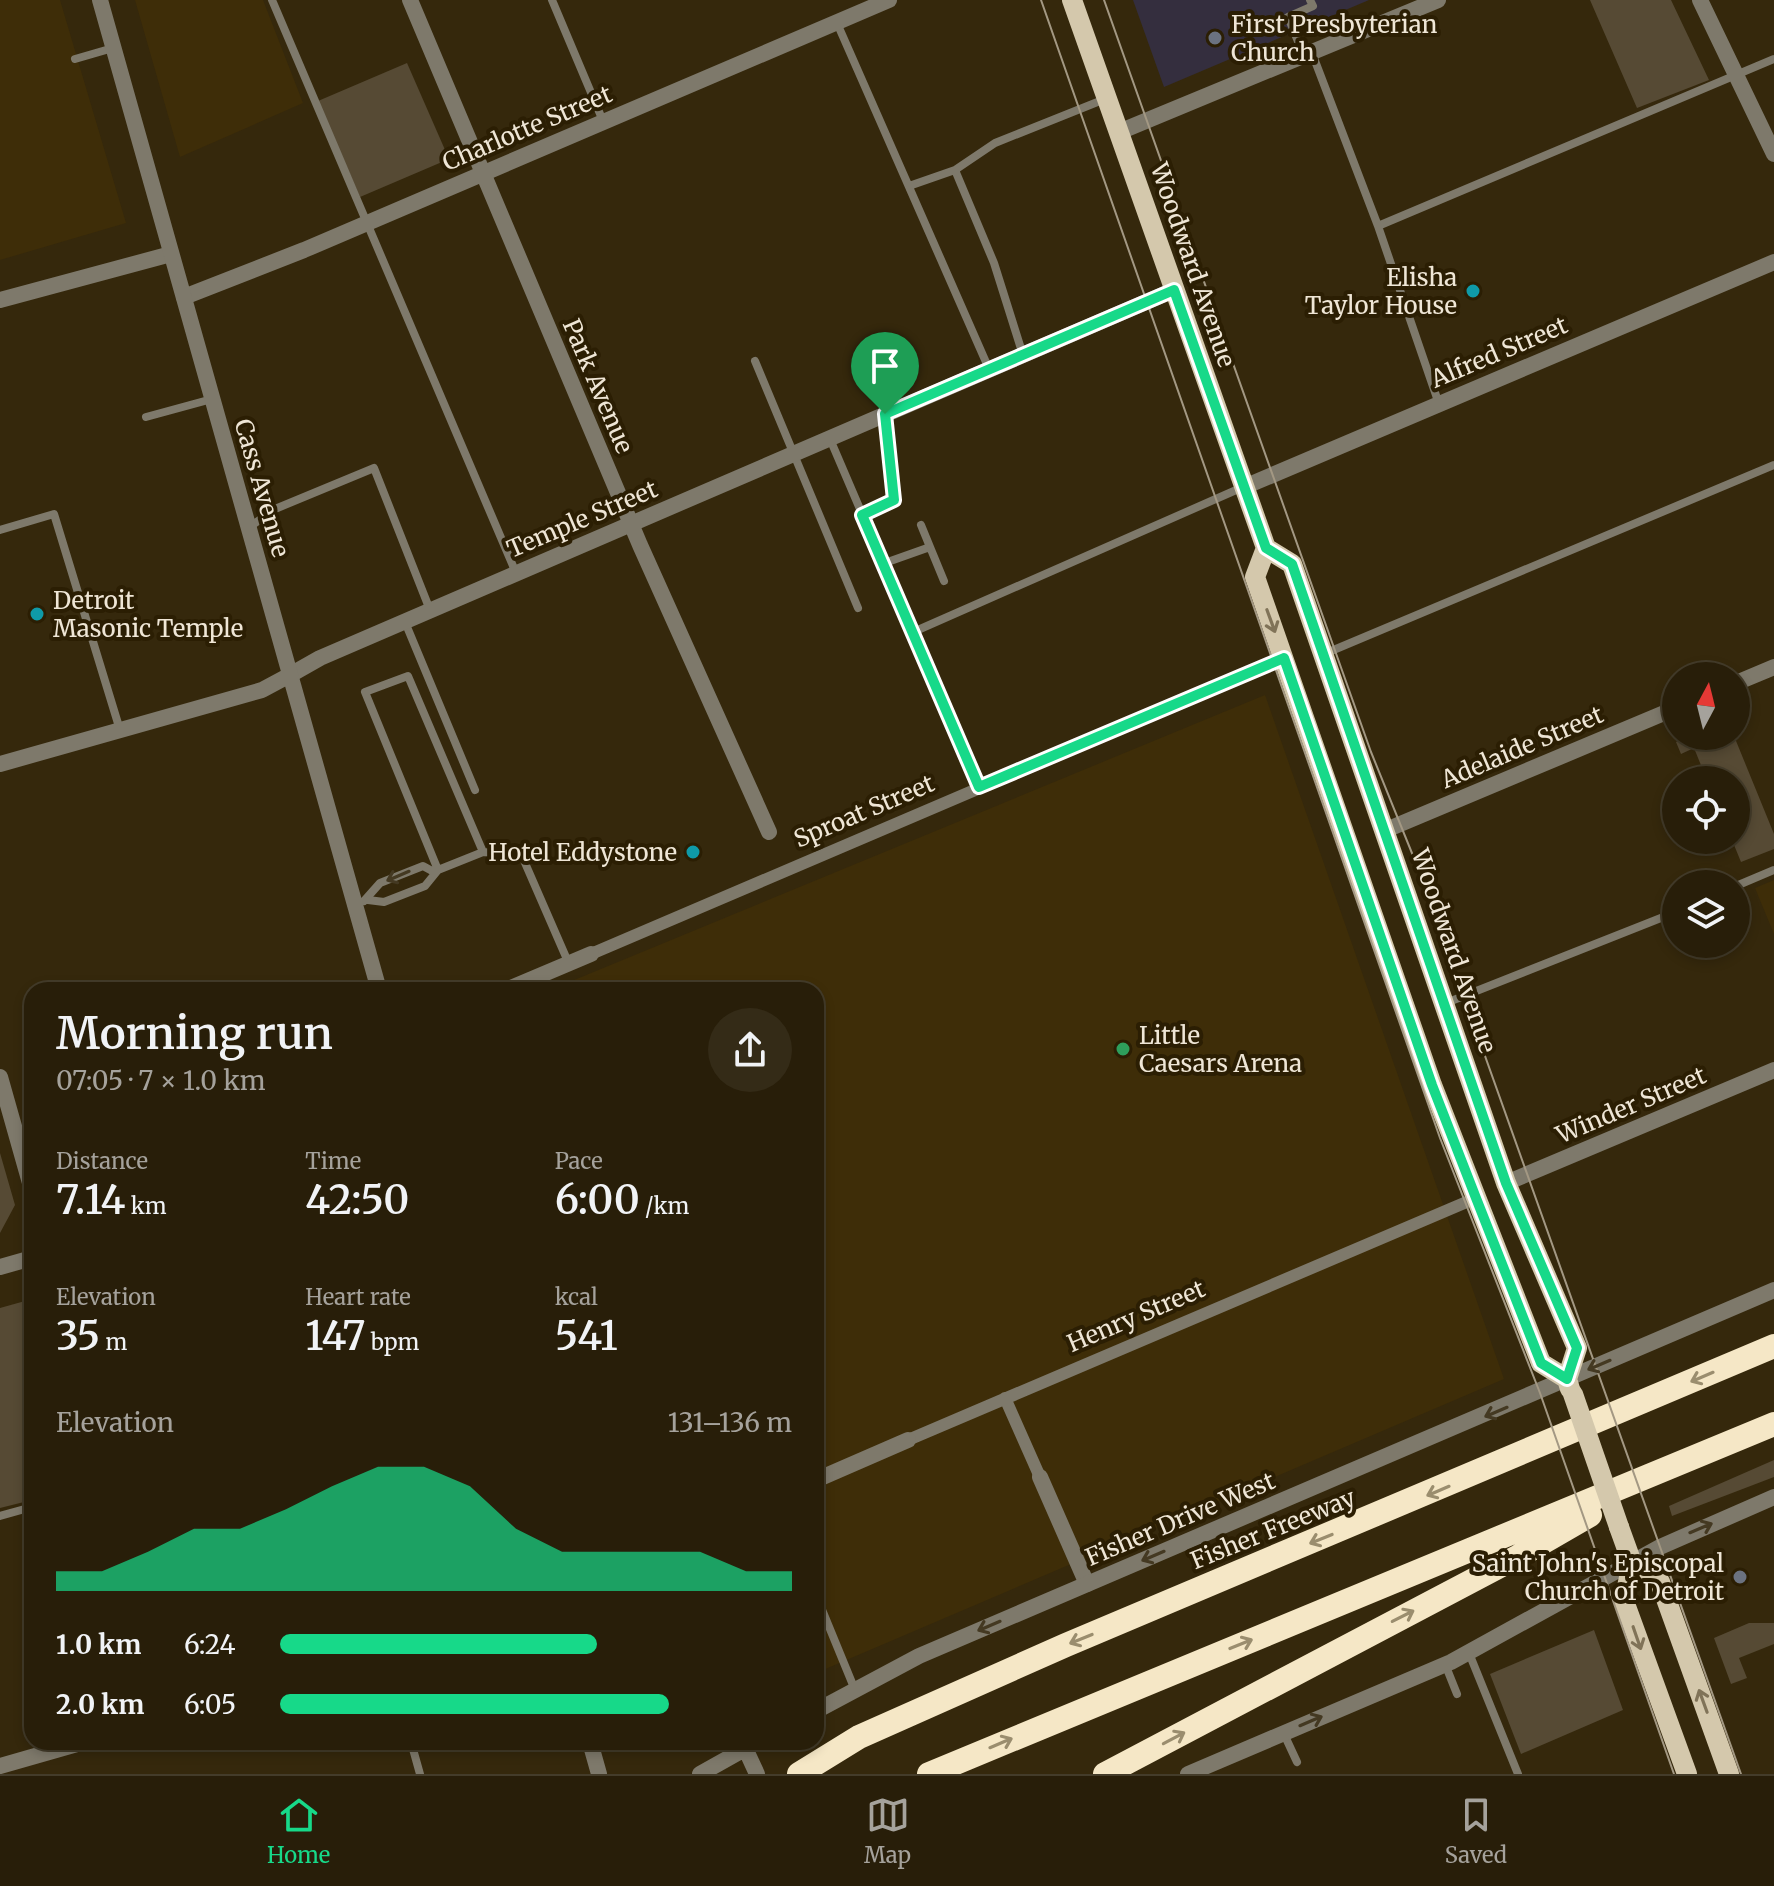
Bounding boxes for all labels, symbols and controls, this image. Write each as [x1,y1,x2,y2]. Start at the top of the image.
place label: First Presbyterian Church [1231,9,1438,68]
marker: First Presbyterian Church [1206,29,1224,47]
street label: Charlotte Street [438,78,617,178]
street label: Woodward Avenue [1143,158,1242,371]
place label: Elisha Taylor House [1305,262,1457,321]
marker: Elisha Taylor House [1464,282,1482,300]
street label: Alfred Street [1425,309,1573,395]
street label: Park Avenue [556,314,640,458]
pin [851,332,919,414]
icon: arrive [863,344,907,388]
street label: Cass Avenue [228,415,296,561]
street label: Temple Street [502,473,663,565]
place label: Detroit Masonic Temple [53,585,243,644]
marker: Detroit Masonic Temple [28,605,46,623]
one-way arrow [1265,609,1279,633]
north arrow [1662,662,1750,750]
map controls [1662,662,1750,958]
street label: Adelaide Street [1435,699,1608,796]
button: locate [1662,766,1750,854]
street label: Sproat Street [789,767,939,854]
place label: Hotel Eddystone [488,837,677,868]
marker: Hotel Eddystone [684,843,702,861]
street label: Woodward Avenue [1404,844,1503,1057]
one-way arrow [386,869,411,884]
button: layers [1662,870,1750,958]
text: Morning run [56,1006,333,1061]
button: share [708,1008,792,1092]
place label: Little Caesars Arena [1139,1020,1302,1079]
marker: Little Caesars Arena [1114,1040,1132,1058]
street label: Winder Street [1550,1059,1711,1151]
text: 07:05 · 7 × 1.0 km [56,1064,266,1097]
text: Distance [56,1147,148,1175]
text: Time [305,1147,361,1175]
text: Pace [555,1147,603,1175]
text: 7.14 [56,1175,125,1225]
text: 42:50 [305,1175,409,1225]
text: 6:00 [555,1175,640,1225]
text: km [125,1192,167,1220]
text: /km [640,1192,689,1220]
street label: Henry Street [1062,1273,1210,1359]
text: Elevation [56,1283,156,1311]
text: Heart rate [305,1283,411,1311]
text: kcal [555,1283,598,1311]
text: 35 [56,1311,100,1361]
text: 147 [305,1311,366,1361]
text: 541 [555,1311,618,1361]
text: m [100,1328,127,1356]
text: bpm [366,1328,419,1356]
one-way arrow [1587,1358,1612,1373]
one-way arrow [1690,1371,1715,1386]
one-way arrow [1484,1405,1509,1420]
text: Elevation [56,1406,174,1439]
text: 131–136 m [668,1406,792,1439]
street label: Fisher Drive West [1080,1465,1280,1573]
street label: Fisher Freeway [1186,1482,1360,1576]
one-way arrow [1426,1484,1450,1499]
one-way arrow [1688,1520,1713,1535]
one-way arrow [1309,1533,1334,1548]
place label: Saint John's Episcopal Church of Detroit [1472,1548,1725,1607]
one-way arrow [1141,1549,1166,1564]
marker: Saint John's Episcopal Church of Detroit [1731,1568,1749,1586]
one-way arrow [1391,1607,1415,1623]
one-way arrow [978,1619,1002,1634]
one-way arrow [1630,1625,1645,1650]
text: 1.0 km [56,1628,141,1661]
text: 6:24 [184,1628,236,1661]
one-way arrow [1069,1632,1094,1647]
one-way arrow [1228,1636,1253,1650]
text: 2.0 km [56,1688,144,1721]
text: 6:05 [184,1688,236,1721]
one-way arrow [1694,1688,1709,1713]
one-way arrow [1298,1713,1323,1728]
one-way arrow [1161,1729,1185,1745]
one-way arrow [988,1735,1013,1749]
tab: Home [267,1793,330,1869]
tab: Map [864,1793,911,1869]
tab: Saved [1445,1793,1507,1869]

